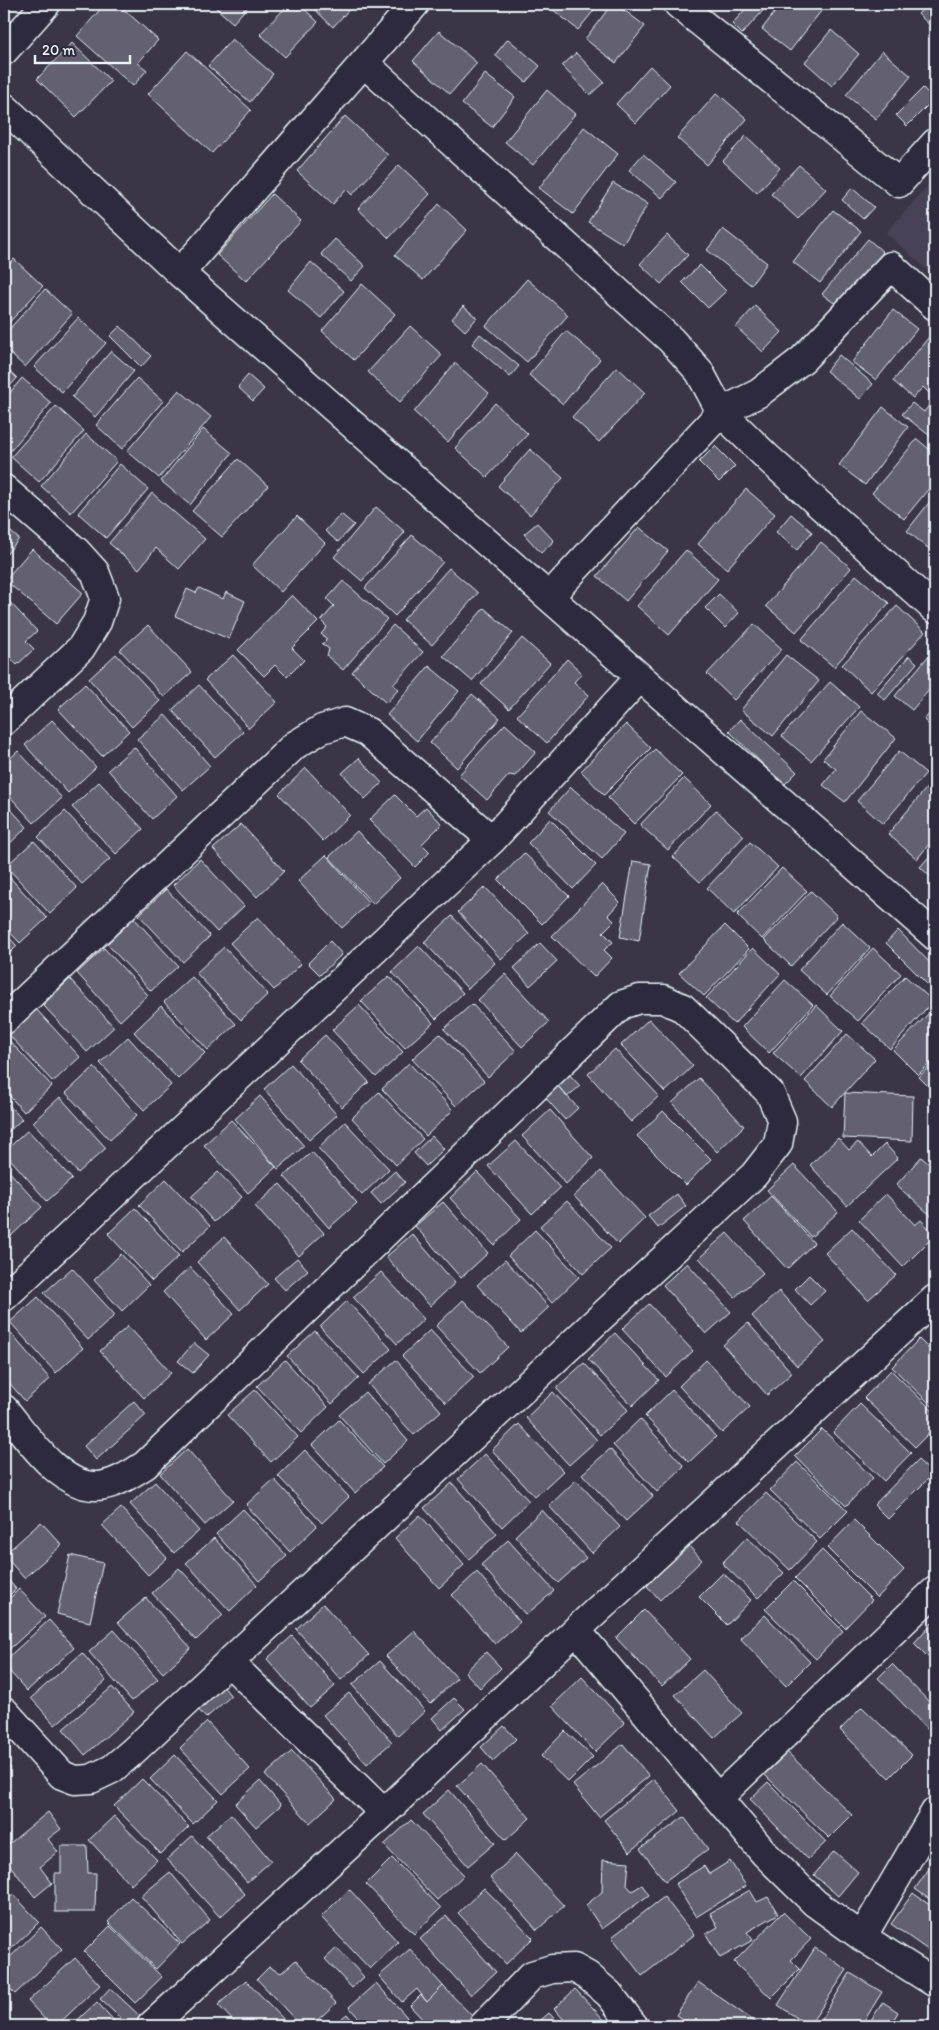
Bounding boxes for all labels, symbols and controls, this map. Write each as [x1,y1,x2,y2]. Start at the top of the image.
scale bar [35,32,130,64]
text: 20 m [42,41,76,59]

